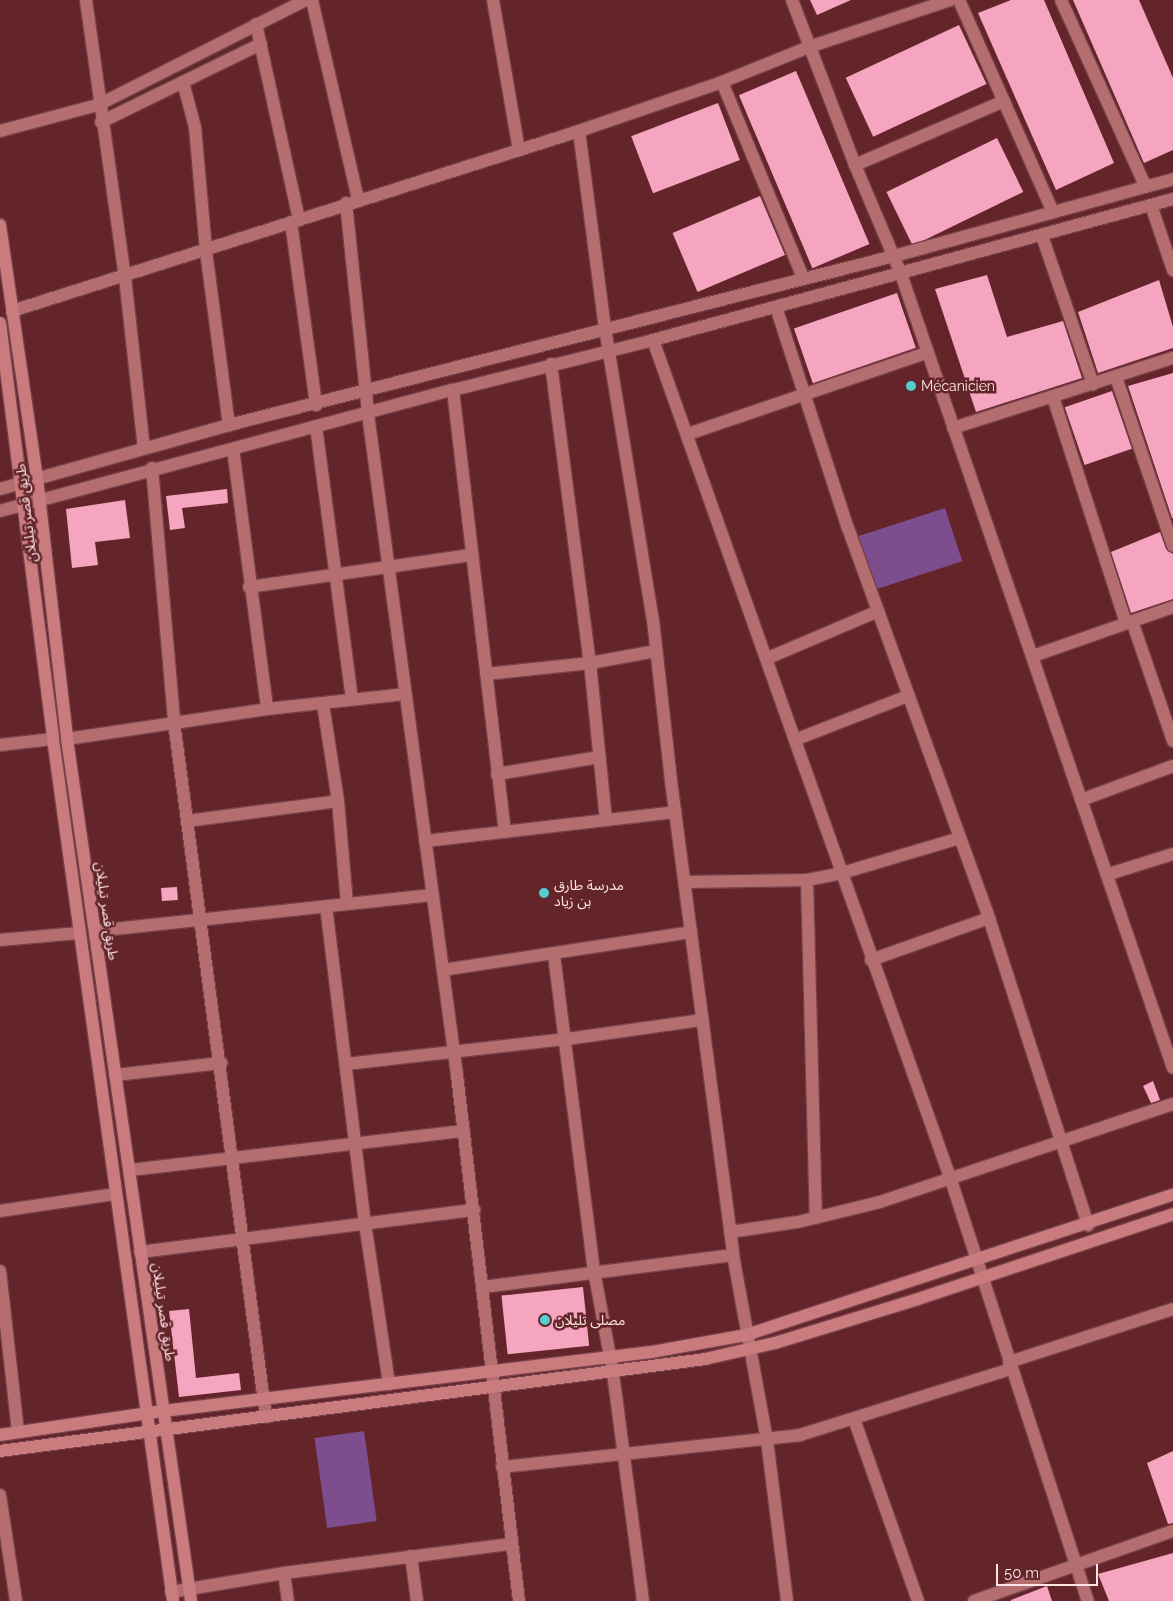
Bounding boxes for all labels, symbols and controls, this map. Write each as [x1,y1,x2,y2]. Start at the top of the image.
place label: Mécanicien [921,378,995,394]
marker: Mécanicien [905,380,917,392]
street label: طريق قصر تيليلان [12,463,40,563]
street label: طريق قصر تيليلان [92,861,122,961]
place label: مدرسة طارق بن زياد [554,877,624,910]
marker: مدرسة طارق بن زياد [538,887,550,899]
street label: طريق قصر تيليلان [149,1262,179,1362]
place label: مصلى تليلان [555,1312,625,1328]
marker: مصلى تليلان [539,1314,551,1326]
scale bar [998,1554,1100,1586]
text: 50 m [1004,1564,1039,1582]

